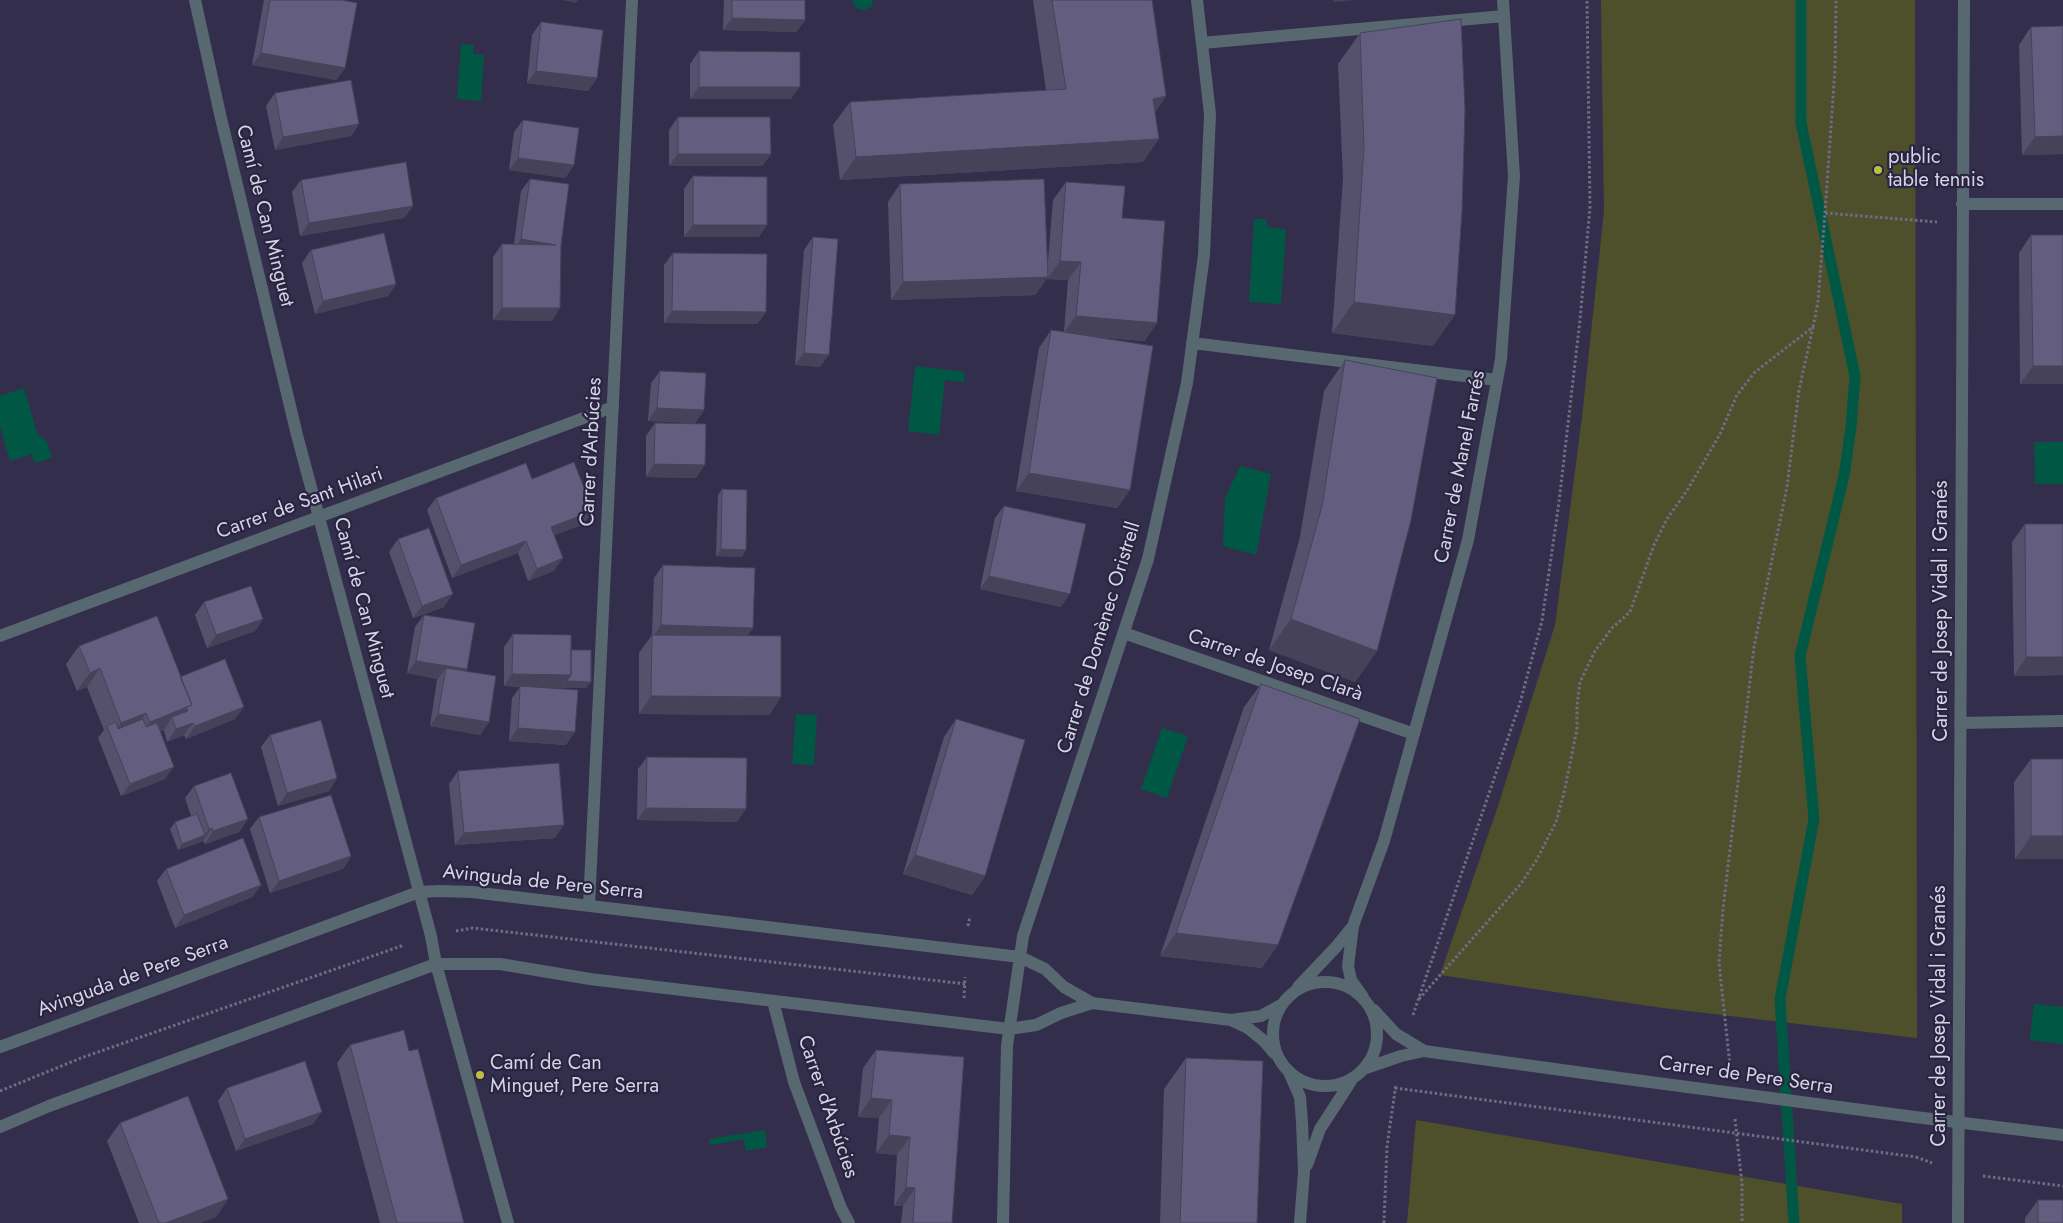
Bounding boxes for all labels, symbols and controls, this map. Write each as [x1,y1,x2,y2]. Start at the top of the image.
street label: Camí de Can Minguet [230,123,298,309]
place label: public table tennis [1888,146,1984,193]
marker: public table tennis [1872,164,1884,176]
street label: Carrer de Manel Farrés [1431,369,1491,565]
street label: Carrer d'Arbúcies [576,377,608,527]
street label: Carrer de Sant Hilari [214,463,386,545]
street label: Carrer de Josep Vidal i Granés [1930,480,1954,742]
street label: Camí de Can Minguet [327,515,399,701]
street label: Carrer de Domènec Oristrell [1053,519,1147,757]
street label: Carrer de Josep Clarà [1184,625,1366,707]
street label: Avinguda de Pere Serra [442,861,644,905]
street label: Carrer de Josep Vidal i Granés [1928,885,1952,1147]
street label: Avinguda de Pere Serra [34,931,232,1023]
street label: Carrer d'Arbúcies [791,1033,863,1181]
place label: Camí de Can Minguet, Pere Serra [490,1052,659,1099]
street label: Carrer de Pere Serra [1657,1052,1835,1100]
marker: Camí de Can Minguet, Pere Serra [474,1069,486,1081]

